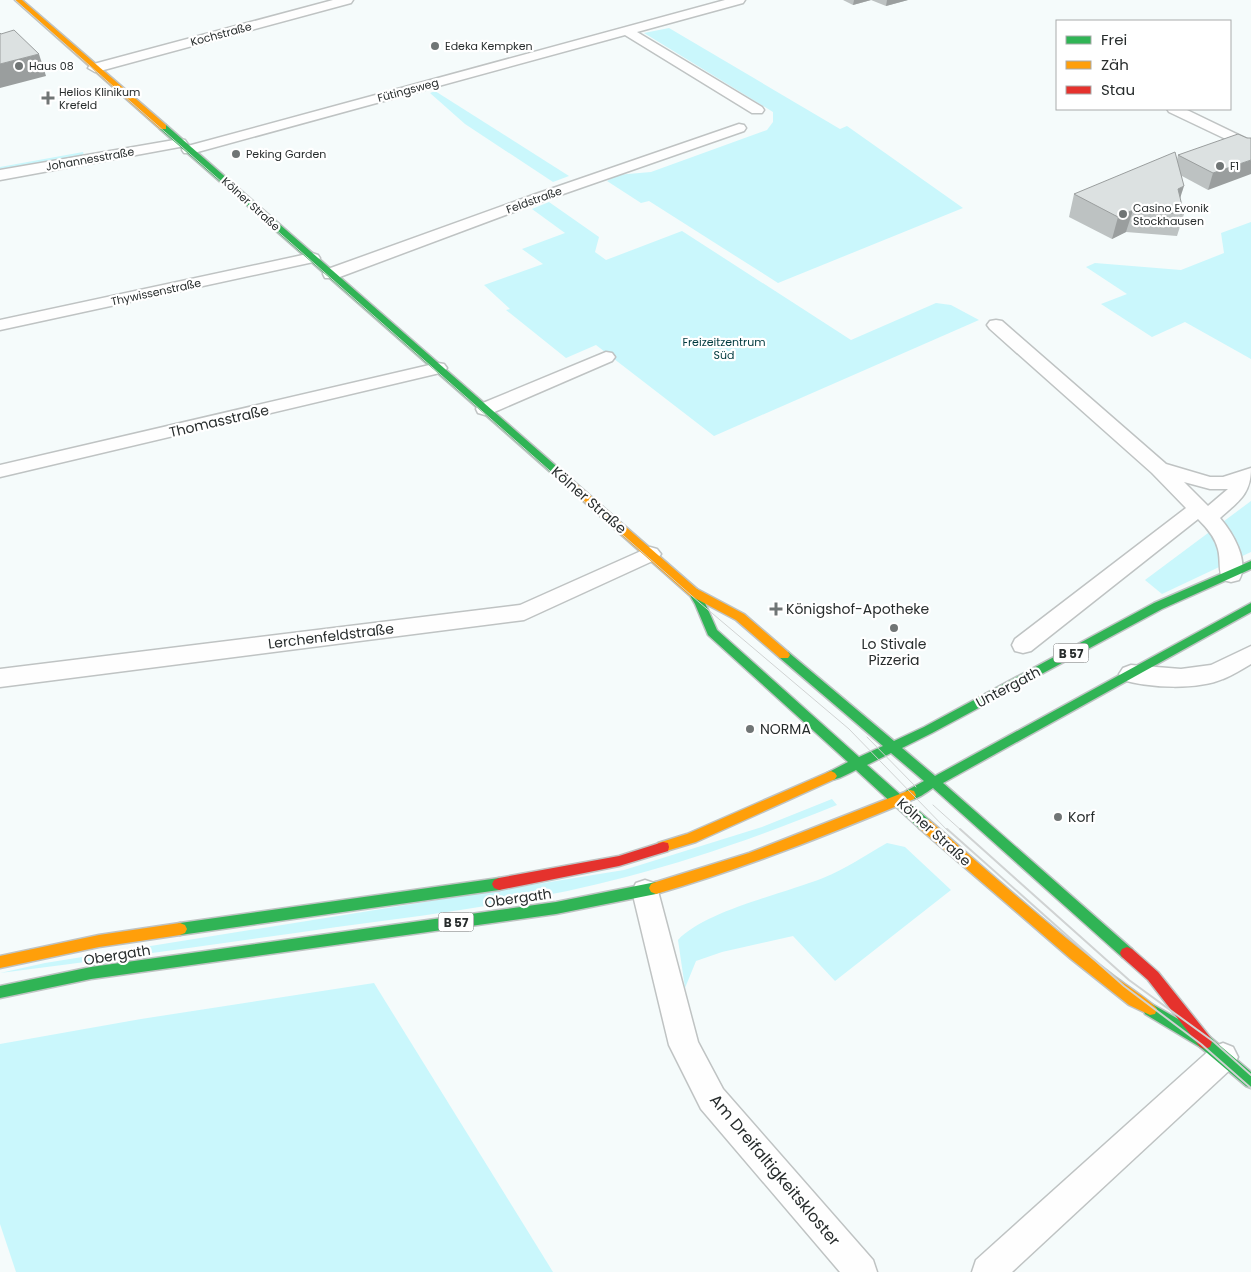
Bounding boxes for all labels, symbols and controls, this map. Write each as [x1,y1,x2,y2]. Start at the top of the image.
street label: Kochstraße [189,18,254,50]
legend [1056,20,1231,110]
text: Frei [1101,29,1127,50]
place label: Edeka Kempken [445,38,533,54]
marker: Edeka Kempken [429,40,441,52]
text: Zäh [1101,54,1129,75]
place label: Haus 08 [29,58,74,74]
marker: Haus 08 [13,60,25,72]
street label: Fütingsweg [376,74,440,106]
text: Stau [1101,79,1135,100]
place label: Helios Klinikum Krefeld [59,84,140,113]
marker: Helios Klinikum Krefeld [41,91,55,105]
street label: Johannesstraße [44,143,136,175]
place label: Peking Garden [246,146,326,162]
marker: Peking Garden [230,148,242,160]
place label: F1 [1230,158,1239,174]
marker: F1 [1214,160,1226,172]
street label: Kölner Straße [218,173,284,235]
street label: Feldstraße [504,182,564,217]
place label: Casino Evonik Stockhausen [1133,200,1209,229]
marker: Casino Evonik Stockhausen [1117,208,1129,220]
street label: Thywissenstraße [109,275,203,309]
park label: Freizeitzentrum Süd [682,334,766,363]
street label: Thomasstraße [167,400,271,442]
street label: Kölner Straße [547,462,631,538]
place label: Königshof-Apotheke [786,599,930,619]
marker: Königshof-Apotheke [770,603,782,615]
street label: Lerchenfeldstraße [267,618,395,654]
marker: Lo Stivale Pizzeria [888,622,900,634]
place label: Lo Stivale Pizzeria [862,634,927,670]
road number: B 57 [1054,644,1088,662]
street label: Untergath [972,662,1044,712]
place label: NORMA [760,719,811,739]
marker: NORMA [744,723,756,735]
street label: Kölner Straße [893,793,976,871]
place label: Korf [1068,807,1096,827]
marker: Korf [1052,811,1064,823]
street label: Obergath [483,883,553,913]
road number: B 57 [438,912,474,932]
street label: Obergath [82,940,152,970]
street label: Am Dreifaltigkeitskloster [704,1089,846,1251]

